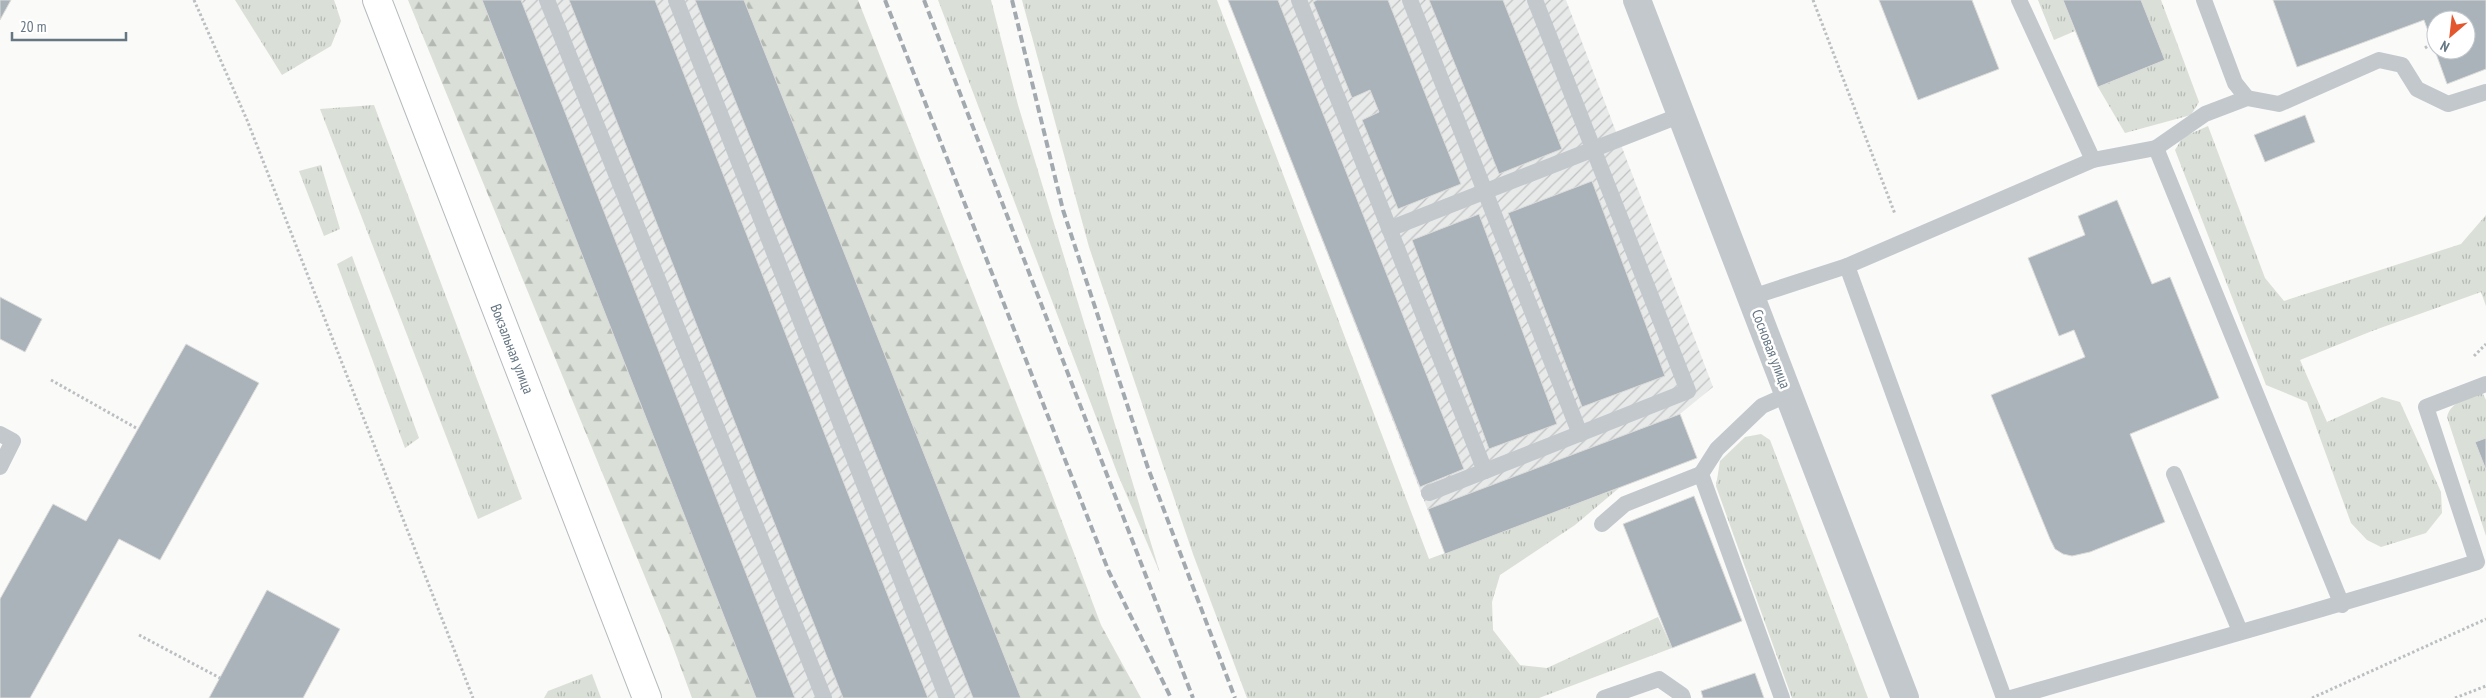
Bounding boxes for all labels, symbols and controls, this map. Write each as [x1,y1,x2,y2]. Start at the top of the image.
scale bar [12,10,126,42]
north arrow [2426,10,2476,60]
text: 20 m [20,17,46,36]
text: N [2437,37,2452,56]
street label: Вокзальная улица [486,301,538,396]
street label: Сосновая улица [1748,307,1795,391]

